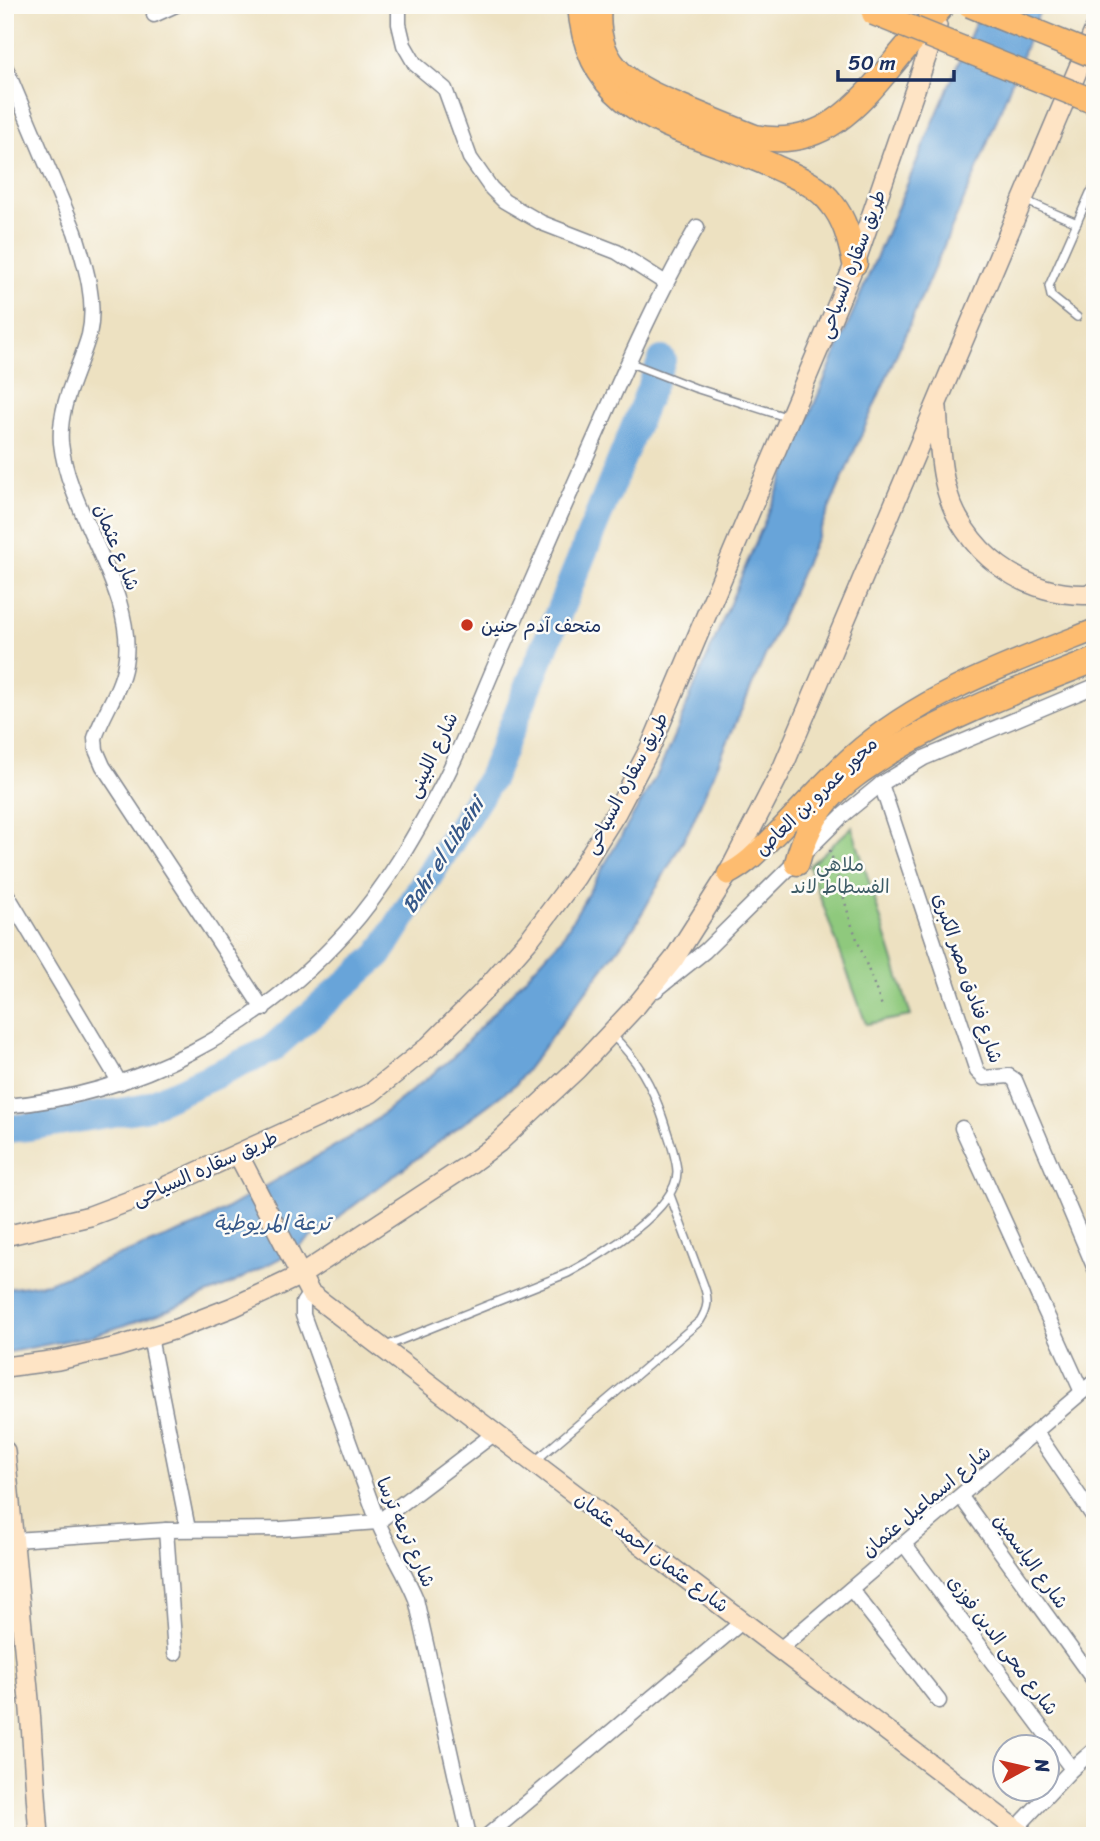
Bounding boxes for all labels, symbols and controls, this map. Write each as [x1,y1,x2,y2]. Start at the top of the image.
scale bar [838,38,953,82]
text: 50 m [848,44,896,82]
street label: طريق سقاره السياحى [808,185,896,343]
street label: شارع عثمان [85,498,149,596]
place label: متحف آدم حنين [481,609,601,642]
marker: متحف آدم حنين [459,617,475,633]
street label: شارع اللبينى [397,706,467,804]
street label: طريق سقاره السياحى [575,706,677,860]
street label: محور عمرو بن العاص [747,728,885,864]
water label: Bahr el Libeini [391,786,497,921]
park label: ملاهي الفسطاط لاند [790,848,890,903]
street label: شارع فنادق مصر الكبرى [923,888,1013,1068]
street label: طريق سقاره السياحى [127,1121,283,1215]
water label: ترعة المريوطية [214,1204,334,1242]
street label: شارع اسماعيل عثمان [853,1436,999,1566]
street label: شارع ترعه ترسا [367,1471,445,1593]
street label: شارع عثمان احمد عثمان [568,1483,736,1621]
street label: شارع الياسمين [985,1506,1077,1616]
street label: شارع محى الدين فوزى [939,1567,1067,1723]
north arrow [992,1732,1062,1802]
text: N [1025,1756,1060,1775]

